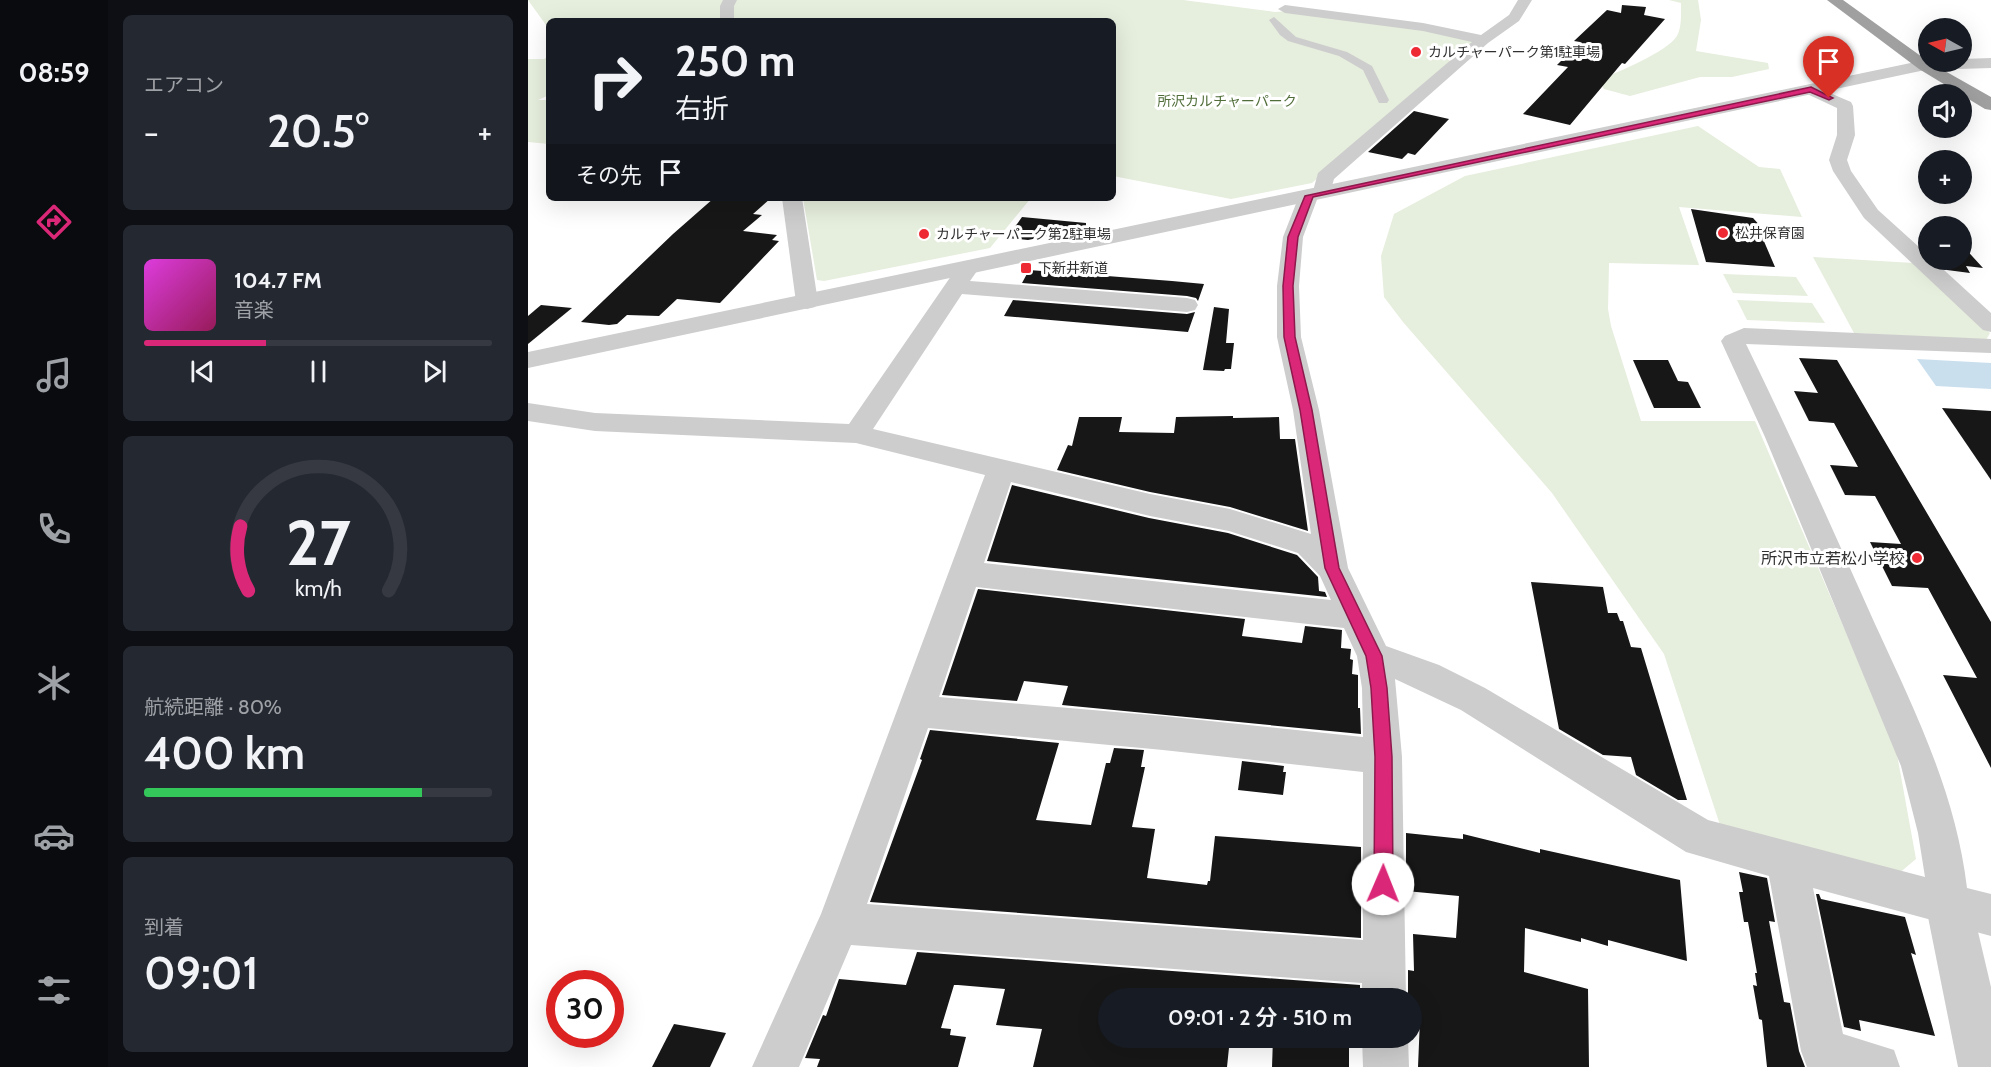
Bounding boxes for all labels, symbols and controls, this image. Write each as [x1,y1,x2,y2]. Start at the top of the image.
north arrow [1918,18,1972,72]
map controls [1918,18,1972,270]
text: 250 m [675,35,795,87]
pin [1803,36,1854,98]
icon: right [576,42,654,120]
place label: カルチャーパーク第1駐車場 [1428,43,1600,61]
marker: カルチャーパーク第1駐車場 [1409,45,1423,59]
icon: arrive [1812,45,1845,78]
text: 08:59 [18,56,90,89]
text: エアコン [144,73,224,97]
button: sound [1918,84,1972,138]
text: 右折 [675,92,729,125]
park label: 所沢カルチャーパーク [1157,92,1297,110]
text: 20.5° [267,104,369,158]
text: − [144,112,159,152]
text: + [477,112,492,152]
button: + [1918,150,1972,204]
icon: arrive [654,156,687,189]
text: その先 [576,162,642,189]
icon: directions [33,201,75,243]
button: − [1918,216,1972,270]
place label: 松井保育園 [1735,224,1805,242]
place label: カルチャーパーク第2駐車場 [936,225,1111,243]
marker: 松井保育園 [1716,226,1730,240]
marker: カルチャーパーク第2駐車場 [917,227,931,241]
place label: 下新井新道 [1038,259,1108,277]
marker: 下新井新道 [1019,261,1033,275]
text: 104.7 FM [234,267,322,294]
text: 音楽 [234,298,274,322]
icon: music [33,354,75,396]
icon: previous [186,355,219,388]
icon: pause [302,355,335,388]
icon: next [418,355,451,388]
text: 27 [286,505,351,581]
icon: phone [33,508,75,550]
place label: 所沢市立若松小学校 [1761,549,1905,568]
marker: 所沢市立若松小学校 [1910,551,1924,565]
text: km/h [295,575,341,601]
icon: climate [33,662,75,704]
text: 航続距離 · 80% [144,695,282,719]
text: 400 km [144,726,305,780]
icon: car [33,815,75,857]
position arrow [1351,852,1415,916]
text: 到着 [144,915,184,939]
text: 09:01 [144,946,258,1000]
icon: filters [33,969,75,1011]
speed limit sign: 30 [546,970,624,1048]
text: 09:01 · 2 分 · 510 m [1168,1004,1352,1031]

